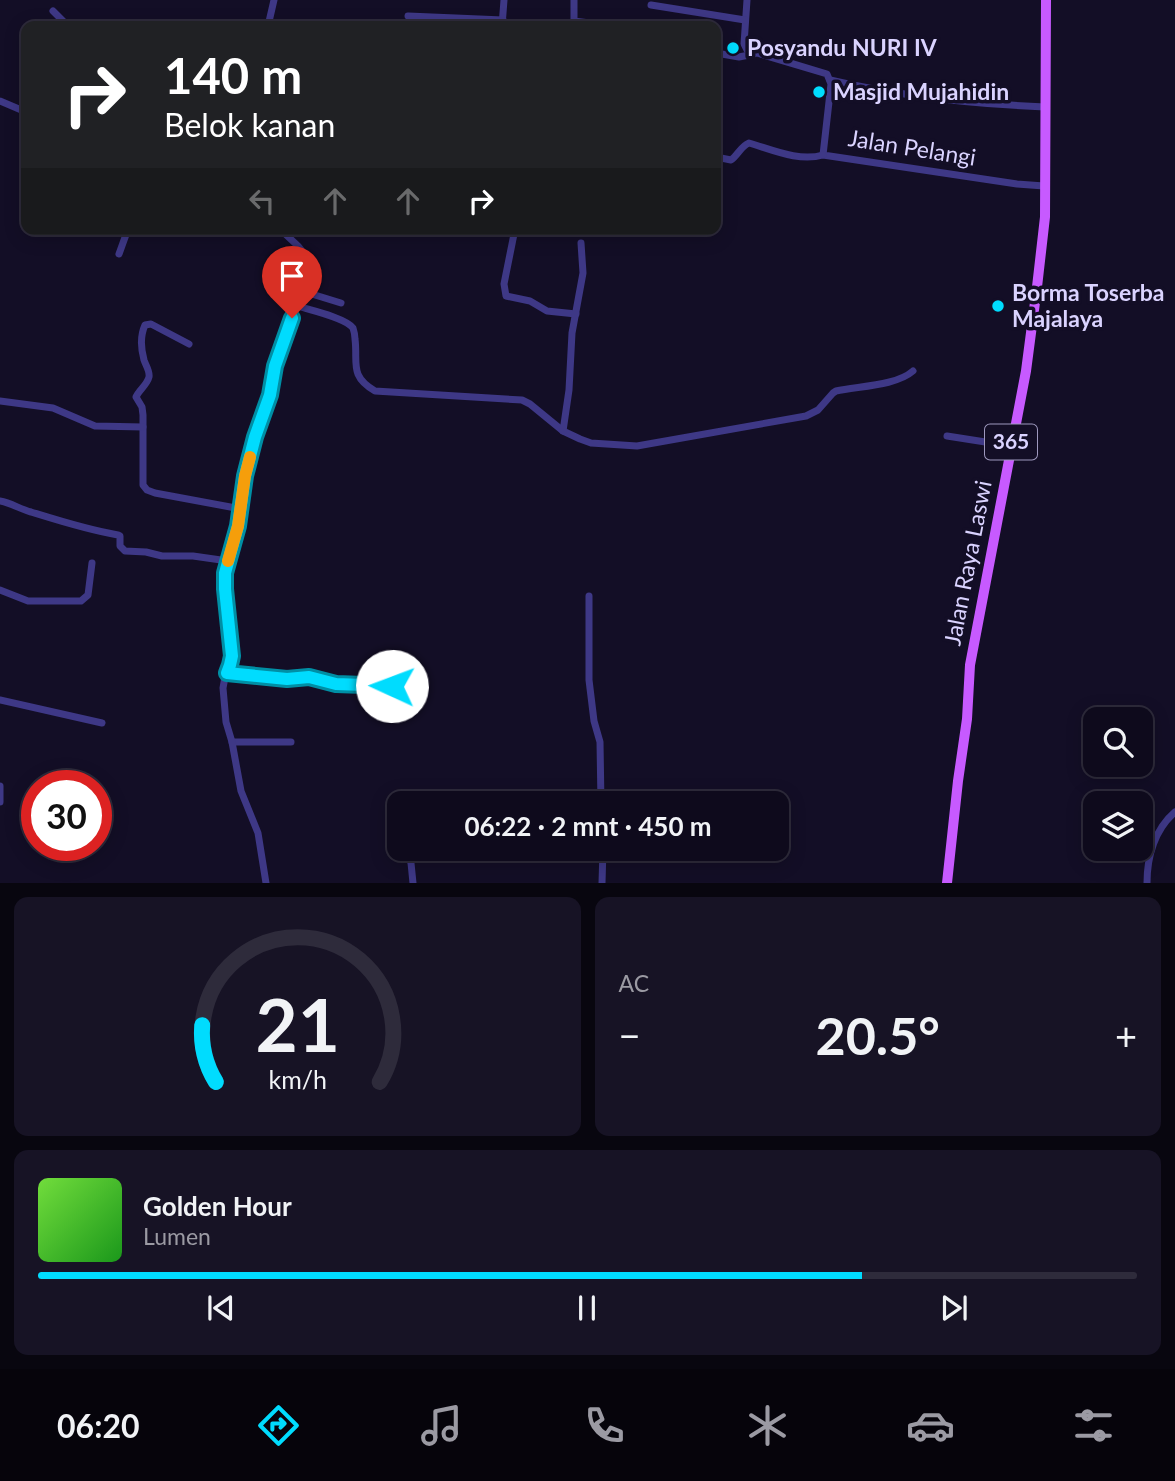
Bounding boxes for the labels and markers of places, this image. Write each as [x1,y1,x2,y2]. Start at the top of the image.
place label: Posyandu NURI IV [747,33,938,61]
marker: Posyandu NURI IV [725,40,741,56]
place label: Masjid Mujahidin [833,77,1009,105]
marker: Masjid Mujahidin [811,84,827,100]
pin [262,246,322,318]
place label: Borma Toserba Majalaya [1012,278,1165,332]
marker: Borma Toserba Majalaya [990,298,1006,314]

